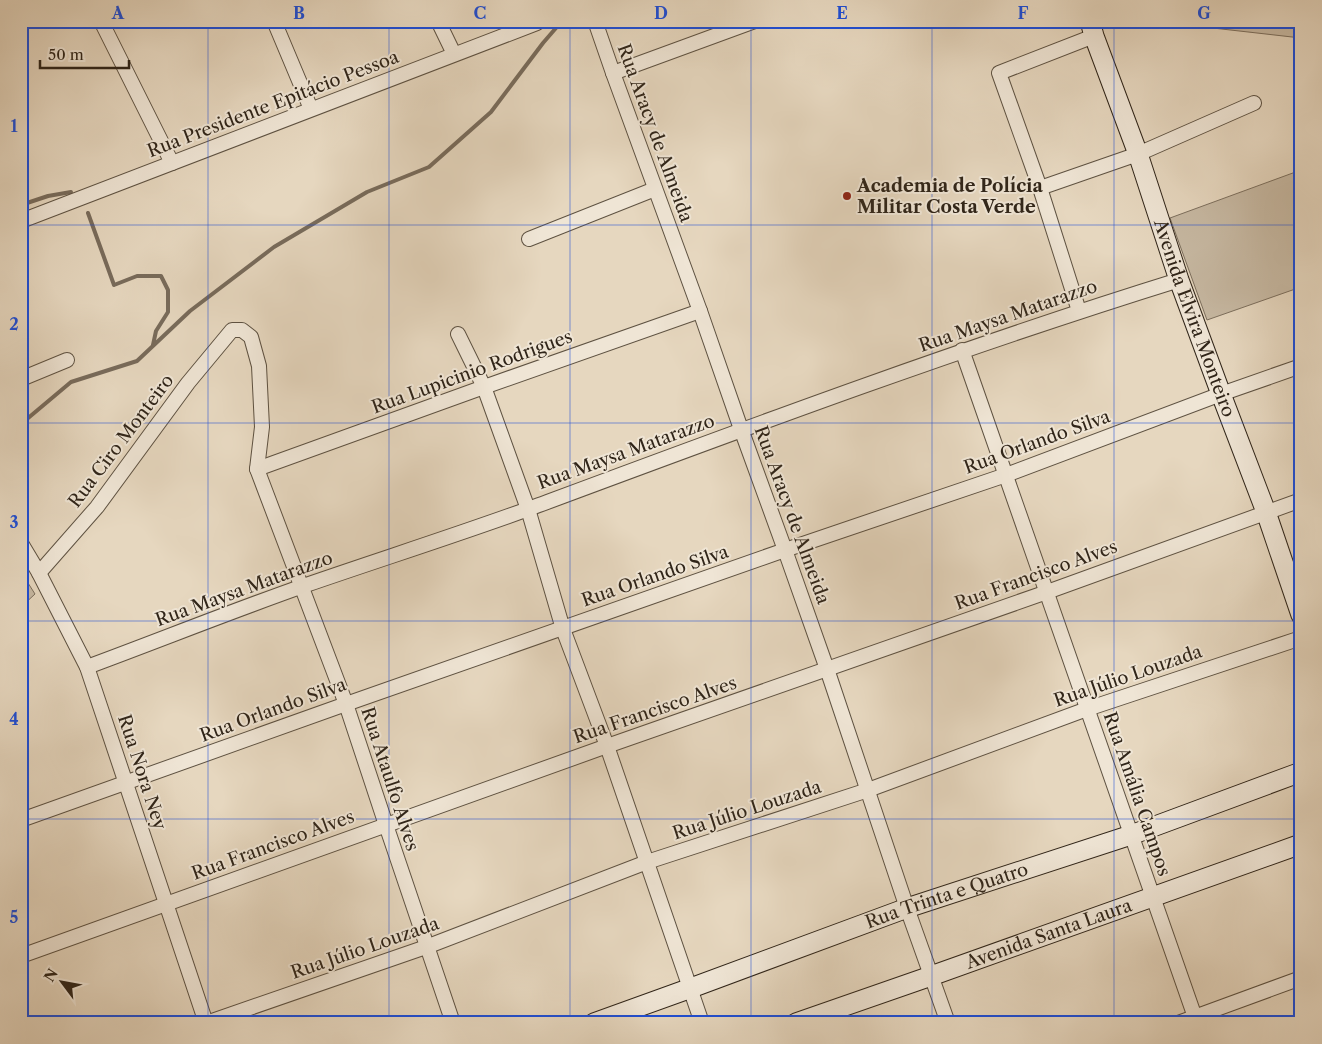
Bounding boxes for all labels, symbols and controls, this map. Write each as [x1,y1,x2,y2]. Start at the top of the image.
text: A [111,3,125,23]
text: B [293,3,305,23]
text: C [474,3,486,23]
text: D [654,3,668,23]
text: E [836,3,848,23]
text: F [1018,3,1029,23]
text: G [1197,3,1211,23]
scale bar [40,38,129,70]
street label: Rua Aracy de Almeida [613,41,698,226]
text: 50 m [48,45,84,64]
street label: Rua Presidente Epitácio Pessoa [144,46,402,162]
text: 1 [10,116,18,136]
place label: Academia de Polícia Militar Costa Verde [856,175,1044,218]
marker: Academia de Polícia Militar Costa Verde [841,190,853,202]
street label: Avenida Elvira Monteiro [1149,216,1240,420]
street label: Rua Maysa Matarazzo [916,275,1100,357]
text: 2 [9,314,19,334]
street label: Rua Lupicinio Rodrigues [369,325,575,419]
street label: Rua Ciro Monteiro [64,370,178,512]
street label: Rua Orlando Silva [961,405,1114,479]
street label: Rua Maysa Matarazzo [534,410,718,494]
street label: Rua Aracy de Almeida [750,423,835,608]
text: 3 [9,512,19,532]
street label: Rua Francisco Alves [952,535,1120,615]
street label: Rua Orlando Silva [579,540,732,611]
street label: Rua Maysa Matarazzo [152,547,336,631]
street label: Rua Júlio Louzada [1051,640,1205,712]
street label: Rua Francisco Alves [570,672,740,748]
street label: Rua Orlando Silva [197,673,350,747]
street label: Rua Ataulfo Alves [356,704,424,854]
text: 4 [9,709,19,729]
street label: Rua Amália Campos [1099,709,1175,879]
street label: Rua Nora Ney [113,712,171,833]
street label: Rua Júlio Louzada [670,775,825,844]
street label: Rua Francisco Alves [189,805,357,885]
street label: Rua Trinta e Quatro [862,858,1031,933]
street label: Avenida Santa Laura [962,894,1135,974]
text: 5 [10,907,19,927]
street label: Rua Júlio Louzada [288,912,442,984]
north arrow [38,956,88,1006]
text: N [40,965,62,985]

